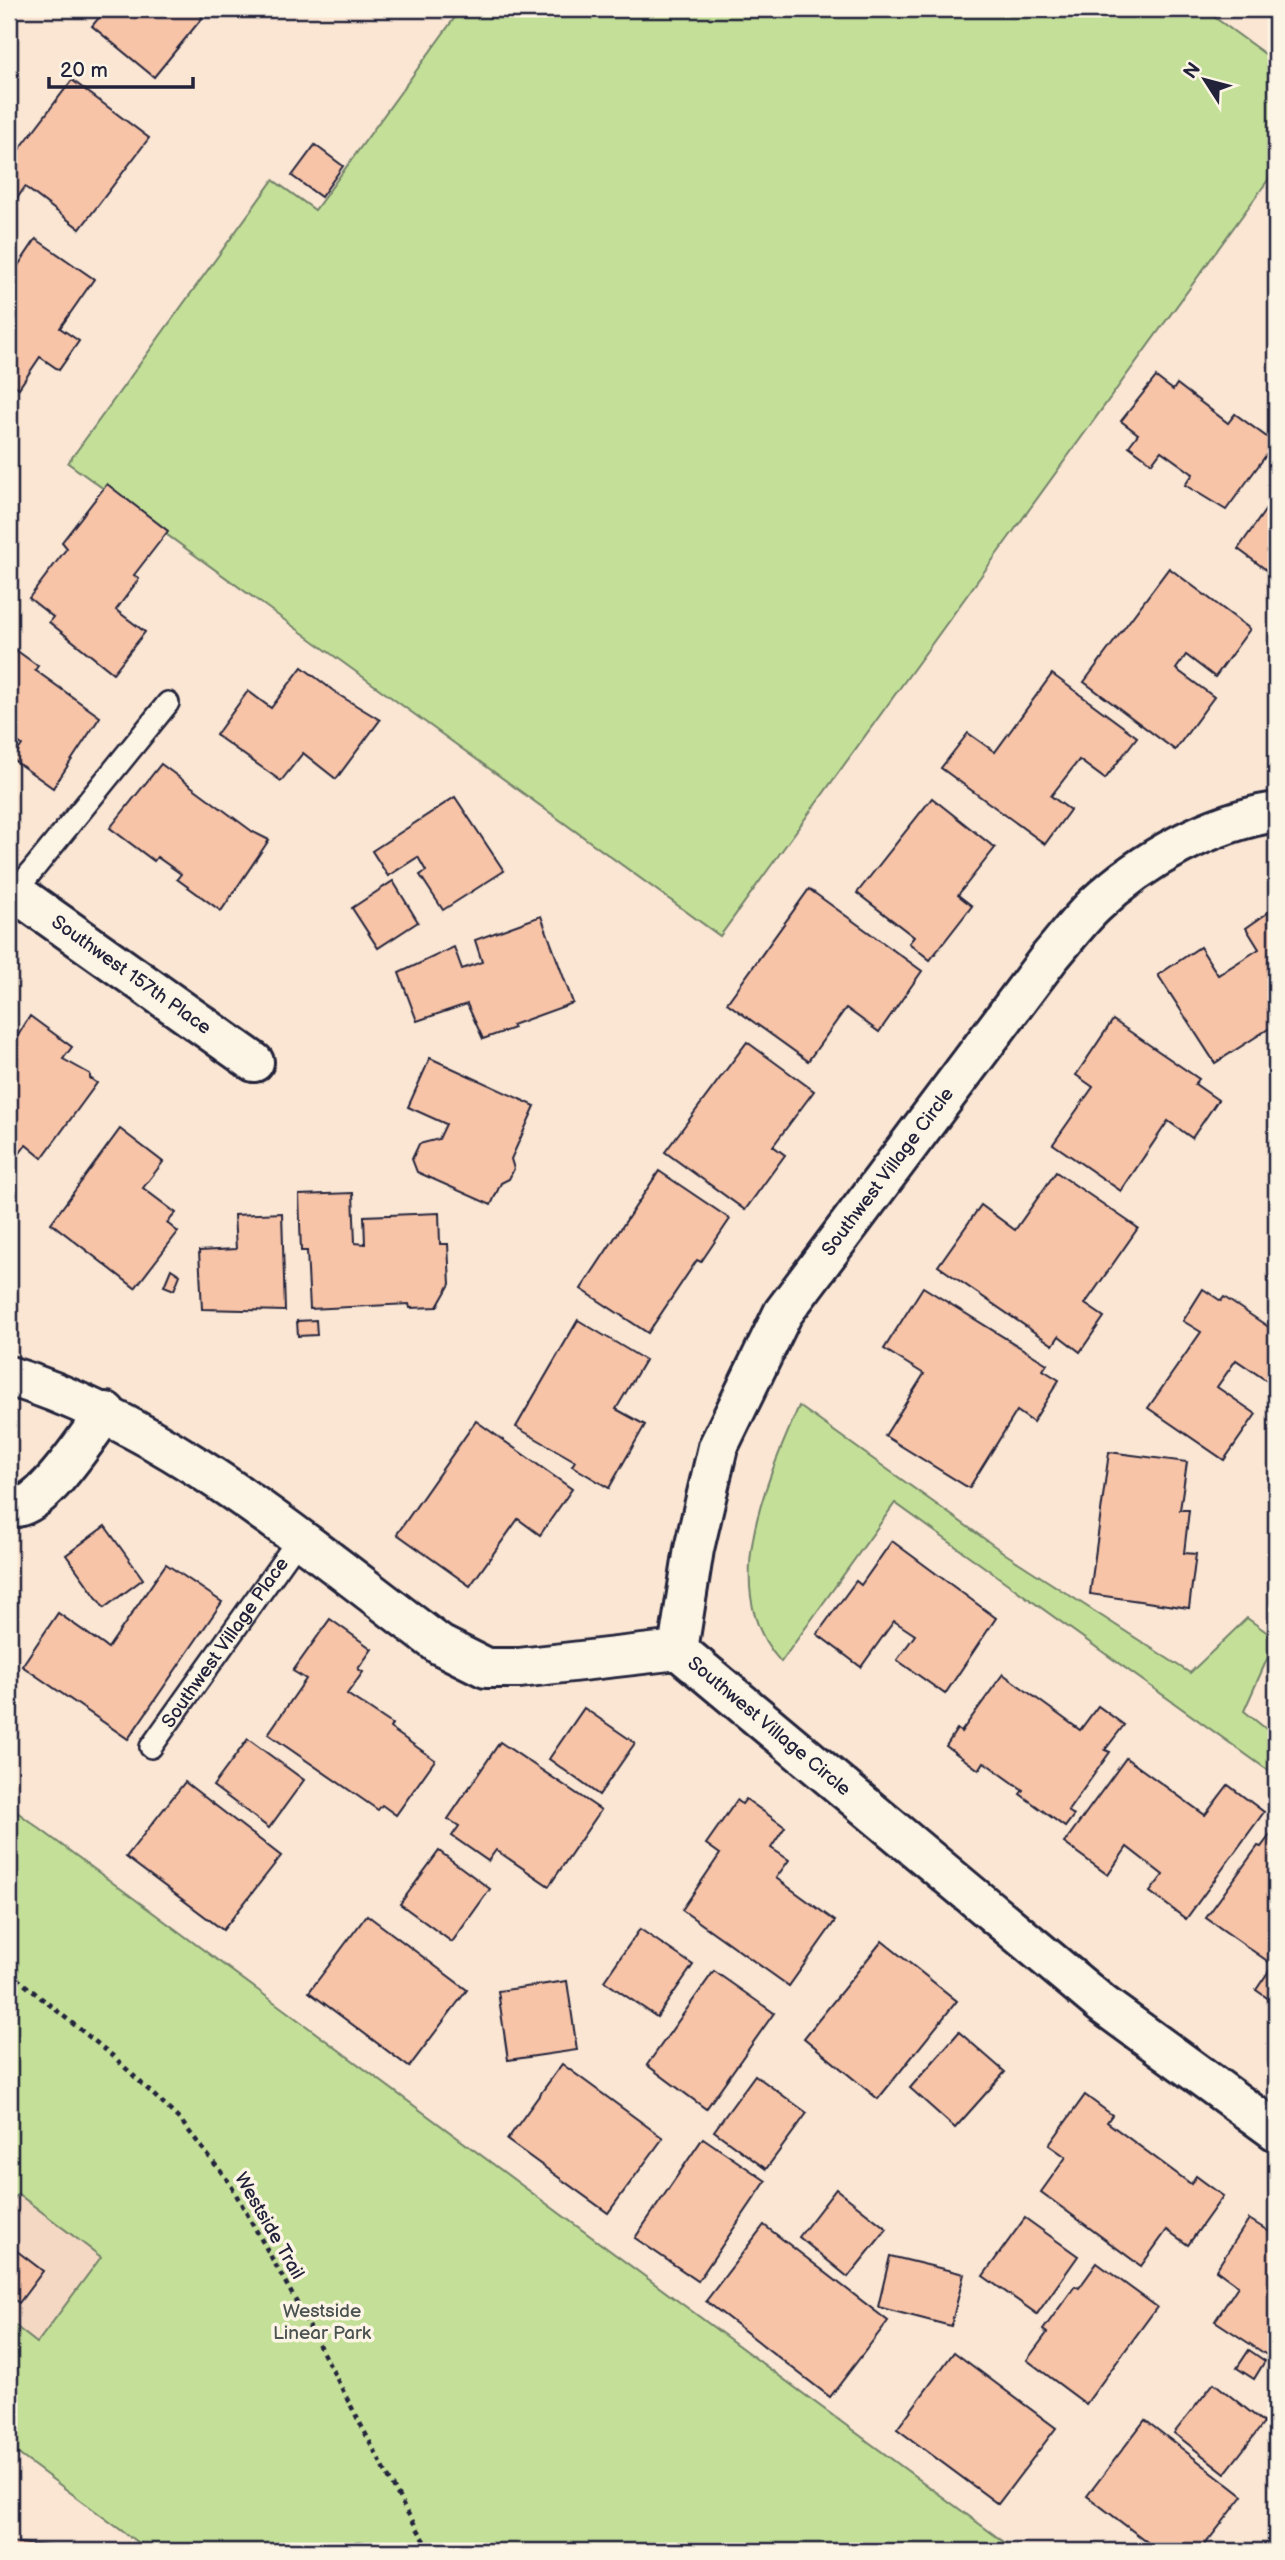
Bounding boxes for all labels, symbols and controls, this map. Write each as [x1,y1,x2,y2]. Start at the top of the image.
scale bar [49,46,192,90]
north arrow [1170,46,1240,116]
text: 20 m [60,58,108,83]
text: N [1179,58,1206,83]
street label: Southwest 157th Place [47,910,216,1039]
street label: Southwest Village Circle [817,1083,959,1261]
street label: Southwest Village Place [157,1553,293,1732]
street label: Southwest Village Circle [683,1652,855,1801]
street label: Westside Trail [229,2168,309,2284]
park label: Westside Linear Park [273,2300,372,2345]

